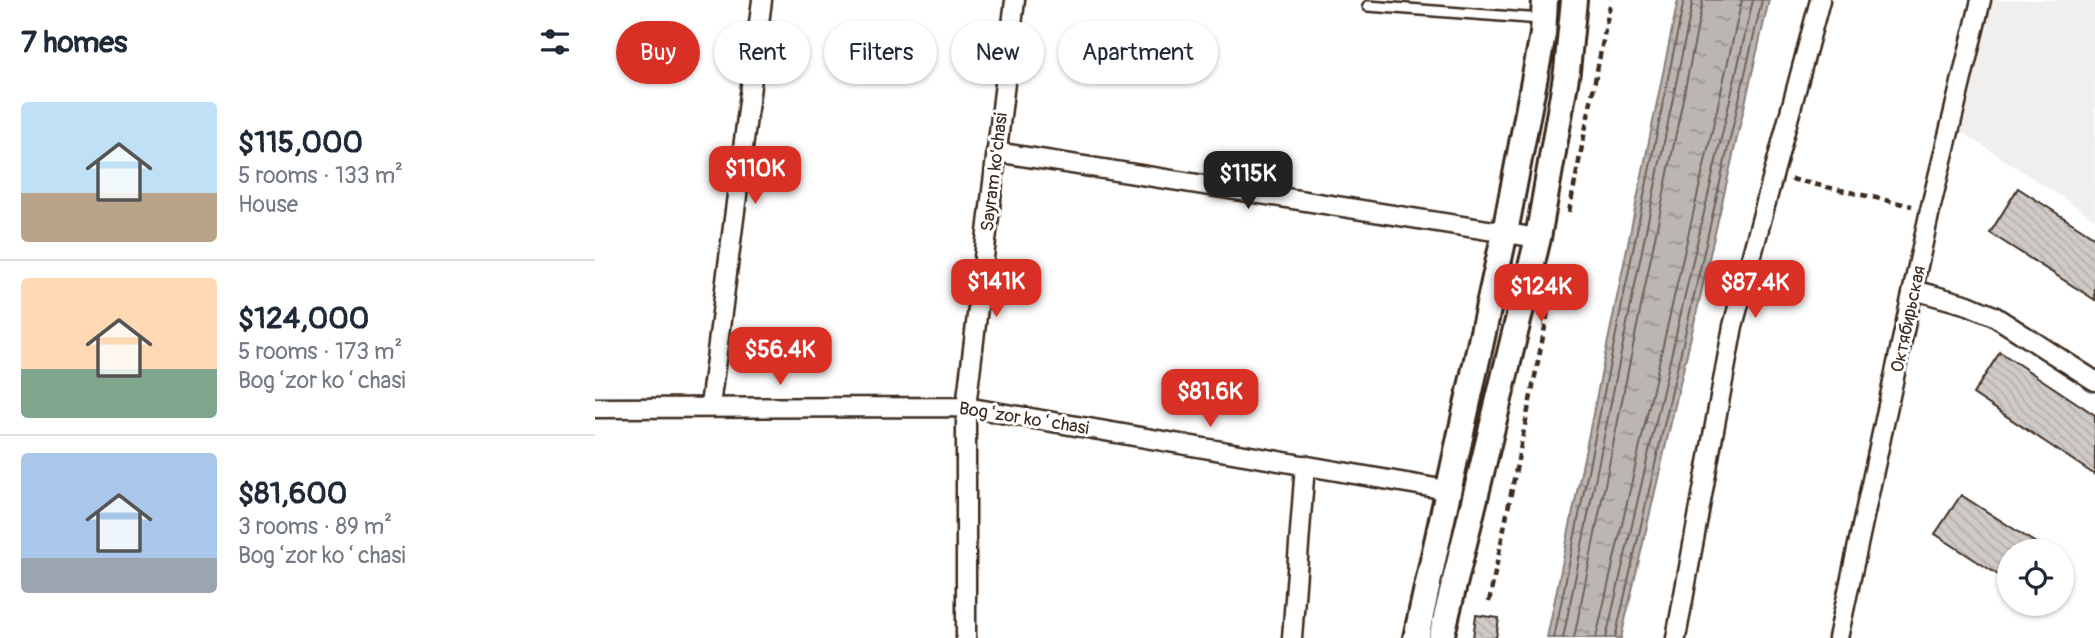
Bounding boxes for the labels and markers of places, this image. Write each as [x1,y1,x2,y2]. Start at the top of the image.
pin: $110K [706,146,804,206]
pin: $115K [1199,152,1297,211]
pin: $141K [947,260,1045,319]
pin: $87.4K [1698,260,1812,320]
pin: $124K [1492,264,1590,324]
pin: $56.4K [723,328,837,387]
pin: $81.6K [1153,370,1267,429]

